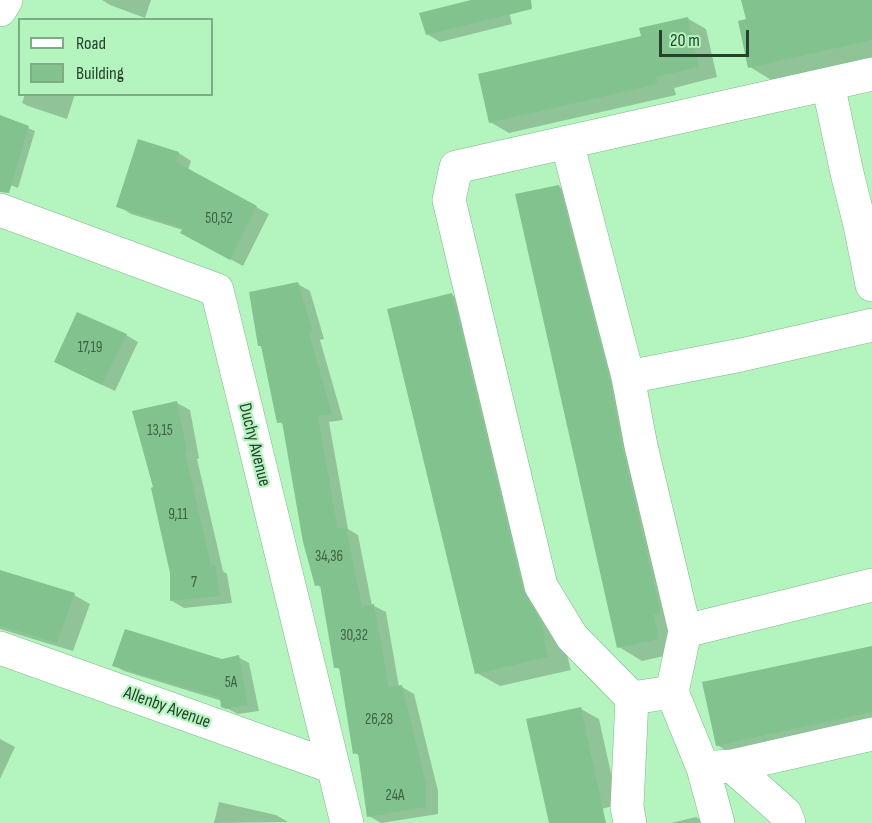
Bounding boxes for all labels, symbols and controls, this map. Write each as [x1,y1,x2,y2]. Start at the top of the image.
legend [18,18,213,96]
scale bar [662,18,752,56]
text: 20 m [670,30,700,51]
text: Road [76,33,106,54]
text: Building [76,63,124,84]
house number: 50,52 [205,210,233,228]
house number: 17,19 [78,339,102,357]
street label: Duchy Avenue [233,401,275,489]
house number: 13,15 [147,422,173,440]
house number: 9,11 [168,506,188,524]
house number: 34,36 [315,548,343,566]
house number: 7 [191,574,197,592]
house number: 30,32 [340,627,368,645]
house number: 5A [225,674,237,692]
street label: Allenby Avenue [121,682,213,734]
house number: 26,28 [365,711,393,729]
house number: 24A [386,787,404,805]

